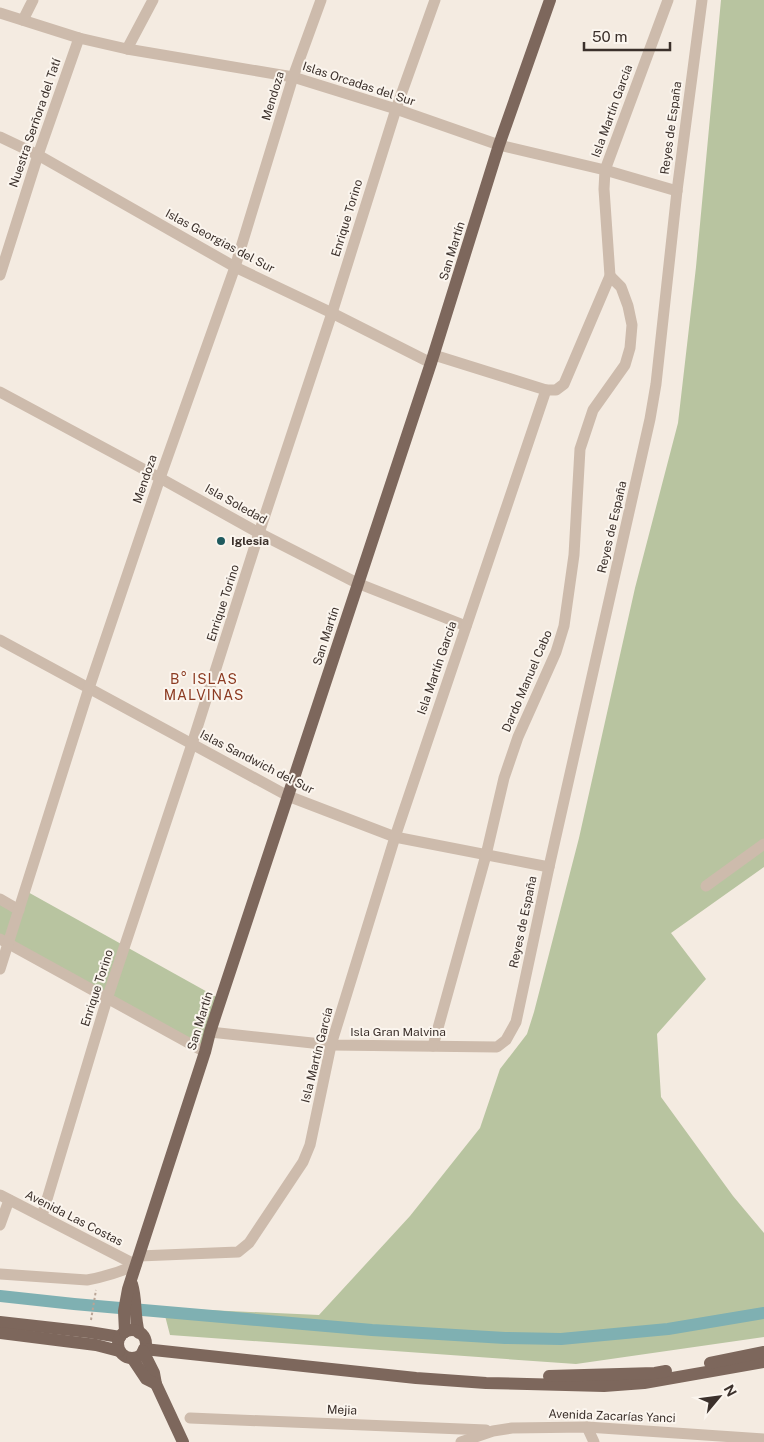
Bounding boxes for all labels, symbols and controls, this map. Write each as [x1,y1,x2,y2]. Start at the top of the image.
scale bar [584,20,670,52]
text: 50 m [592,28,627,45]
street label: Nuestra Serñora del Tatí [6,56,64,189]
street label: Islas Orcadas del Sur [301,59,417,109]
street label: Isla Martín García [589,63,635,159]
street label: Mendoza [259,70,287,122]
street label: Reyes de España [658,81,684,175]
street label: Enrique Torino [329,177,365,258]
street label: Islas Georgias del Sur [163,206,277,276]
street label: San Martín [436,220,468,282]
street label: Mendoza [130,453,160,505]
street label: Reyes de España [595,480,629,574]
street label: Isla Soledad [203,481,269,527]
place label: Iglesia [231,534,269,548]
marker: Iglesia [215,535,227,547]
street label: Enrique Torino [204,563,242,643]
street label: San Martín [310,605,342,667]
street label: Isla Martín García [414,619,460,717]
street label: Dardo Manuel Cabo [499,628,555,734]
district label: B° ISLAS MALVINAS [164,671,244,703]
street label: Islas Sandwich del Sur [198,727,317,797]
street label: Reyes de España [506,875,540,969]
street label: Enrique Torino [78,948,116,1028]
street label: San Martín [184,990,216,1052]
street label: Isla Martín García [298,1006,336,1104]
street label: Isla Gran Malvina [350,1025,446,1039]
street label: Avenida Las Costas [23,1187,125,1249]
north arrow [694,1372,744,1422]
text: N [721,1382,740,1399]
street label: Mejia [327,1402,357,1418]
street label: Avenida Zacarías Yanci [548,1407,676,1425]

